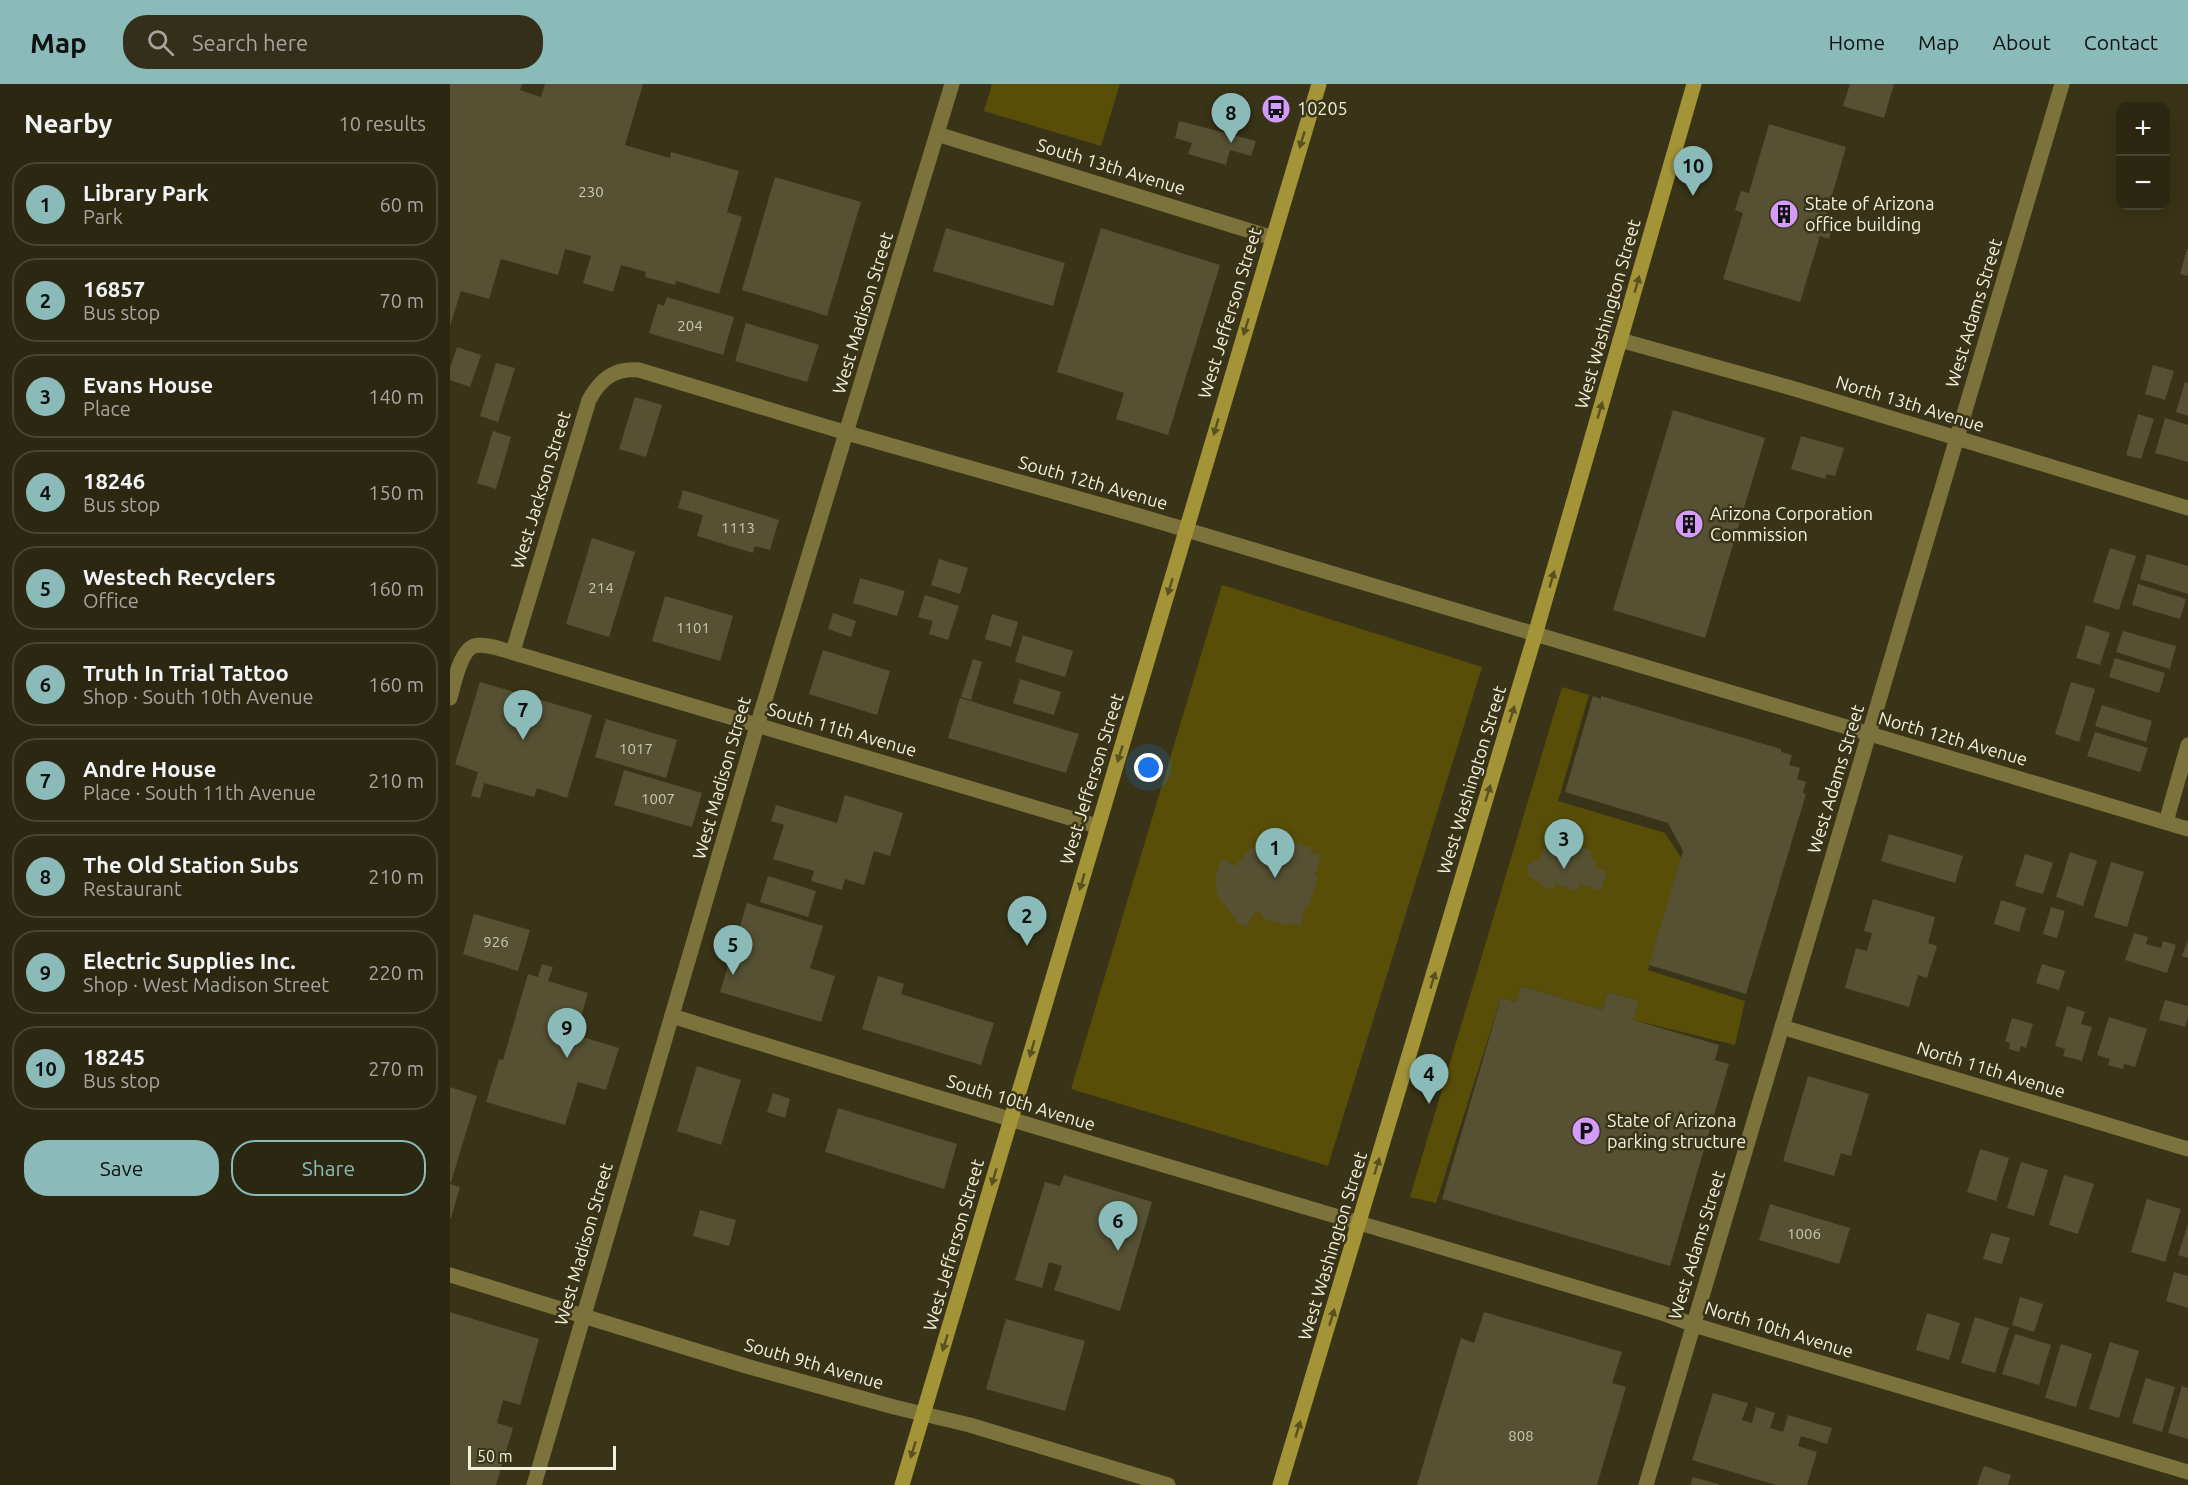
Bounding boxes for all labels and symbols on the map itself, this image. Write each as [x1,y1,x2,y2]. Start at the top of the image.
bus stop icon: 10205 [1260,93,1292,125]
pin: 8 [1212,94,1250,143]
place label: 10205 [1297,98,1348,118]
one-way arrow [1297,131,1306,149]
street label: South 13th Avenue [1035,134,1188,198]
pin: 10 [1674,147,1712,196]
house number: 230 [578,183,604,200]
place label: State of Arizona office building [1805,193,1934,234]
building icon: State of Arizona office building [1768,198,1800,230]
street label: West Washington Street [1570,217,1644,411]
street label: West Jefferson Street [1194,225,1265,401]
street label: West Madison Street [828,229,896,396]
street label: West Adams Street [1941,236,2005,390]
one-way arrow [1632,275,1642,293]
house number: 204 [677,317,703,334]
one-way arrow [1241,318,1250,336]
street label: North 13th Avenue [1834,371,1987,435]
one-way arrow [1596,401,1605,419]
street label: West Jackson Street [507,408,574,571]
one-way arrow [1211,418,1220,436]
street label: South 12th Avenue [1016,451,1170,513]
place label: Arizona Corporation Commission [1710,503,1873,544]
building icon: Arizona Corporation Commission [1673,508,1705,540]
house number: 1113 [721,519,755,536]
one-way arrow [1548,570,1557,588]
one-way arrow [1165,578,1174,596]
house number: 214 [588,579,614,596]
house number: 1101 [676,619,710,636]
street label: West Washington Street [1433,683,1509,876]
pin: 7 [504,690,542,740]
street label: West Jefferson Street [1056,691,1127,867]
street label: West Madison Street [688,694,754,861]
street label: South 11th Avenue [765,698,919,760]
street label: West Adams Street [1803,702,1867,856]
one-way arrow [1508,705,1517,723]
street label: North 12th Avenue [1876,707,2030,769]
house number: 1017 [619,740,653,757]
one-way arrow [1115,745,1124,763]
your location [1134,753,1163,782]
one-way arrow [1484,784,1493,802]
house number: 1007 [641,790,675,807]
pin: 3 [1544,820,1584,869]
pin: 1 [1256,828,1294,878]
one-way arrow [1076,873,1086,891]
pin: 2 [1008,896,1046,946]
pin: 5 [714,926,752,975]
house number: 926 [483,933,509,950]
one-way arrow [1429,971,1438,989]
pin: 9 [548,1008,586,1058]
street label: North 11th Avenue [1915,1037,2068,1101]
one-way arrow [1027,1040,1036,1058]
pin: 4 [1410,1054,1448,1104]
street label: South 10th Avenue [945,1070,1098,1134]
place label: State of Arizona parking structure [1607,1110,1746,1151]
parking icon: State of Arizona parking structure [1570,1115,1602,1147]
street label: West Washington Street [1294,1149,1370,1342]
street label: West Jefferson Street [919,1157,987,1333]
one-way arrow [1373,1157,1382,1175]
street label: West Madison Street [550,1160,616,1327]
one-way arrow [989,1168,998,1186]
street label: West Adams Street [1664,1168,1728,1322]
pin: 6 [1098,1202,1138,1251]
house number: 1006 [1787,1225,1821,1242]
street label: North 10th Avenue [1703,1297,1856,1361]
one-way arrow [1328,1308,1337,1326]
street label: South 9th Avenue [742,1334,886,1392]
one-way arrow [940,1334,949,1352]
one-way arrow [1293,1420,1303,1438]
house number: 808 [1508,1427,1534,1444]
one-way arrow [908,1441,917,1459]
scale bar [468,1443,616,1470]

